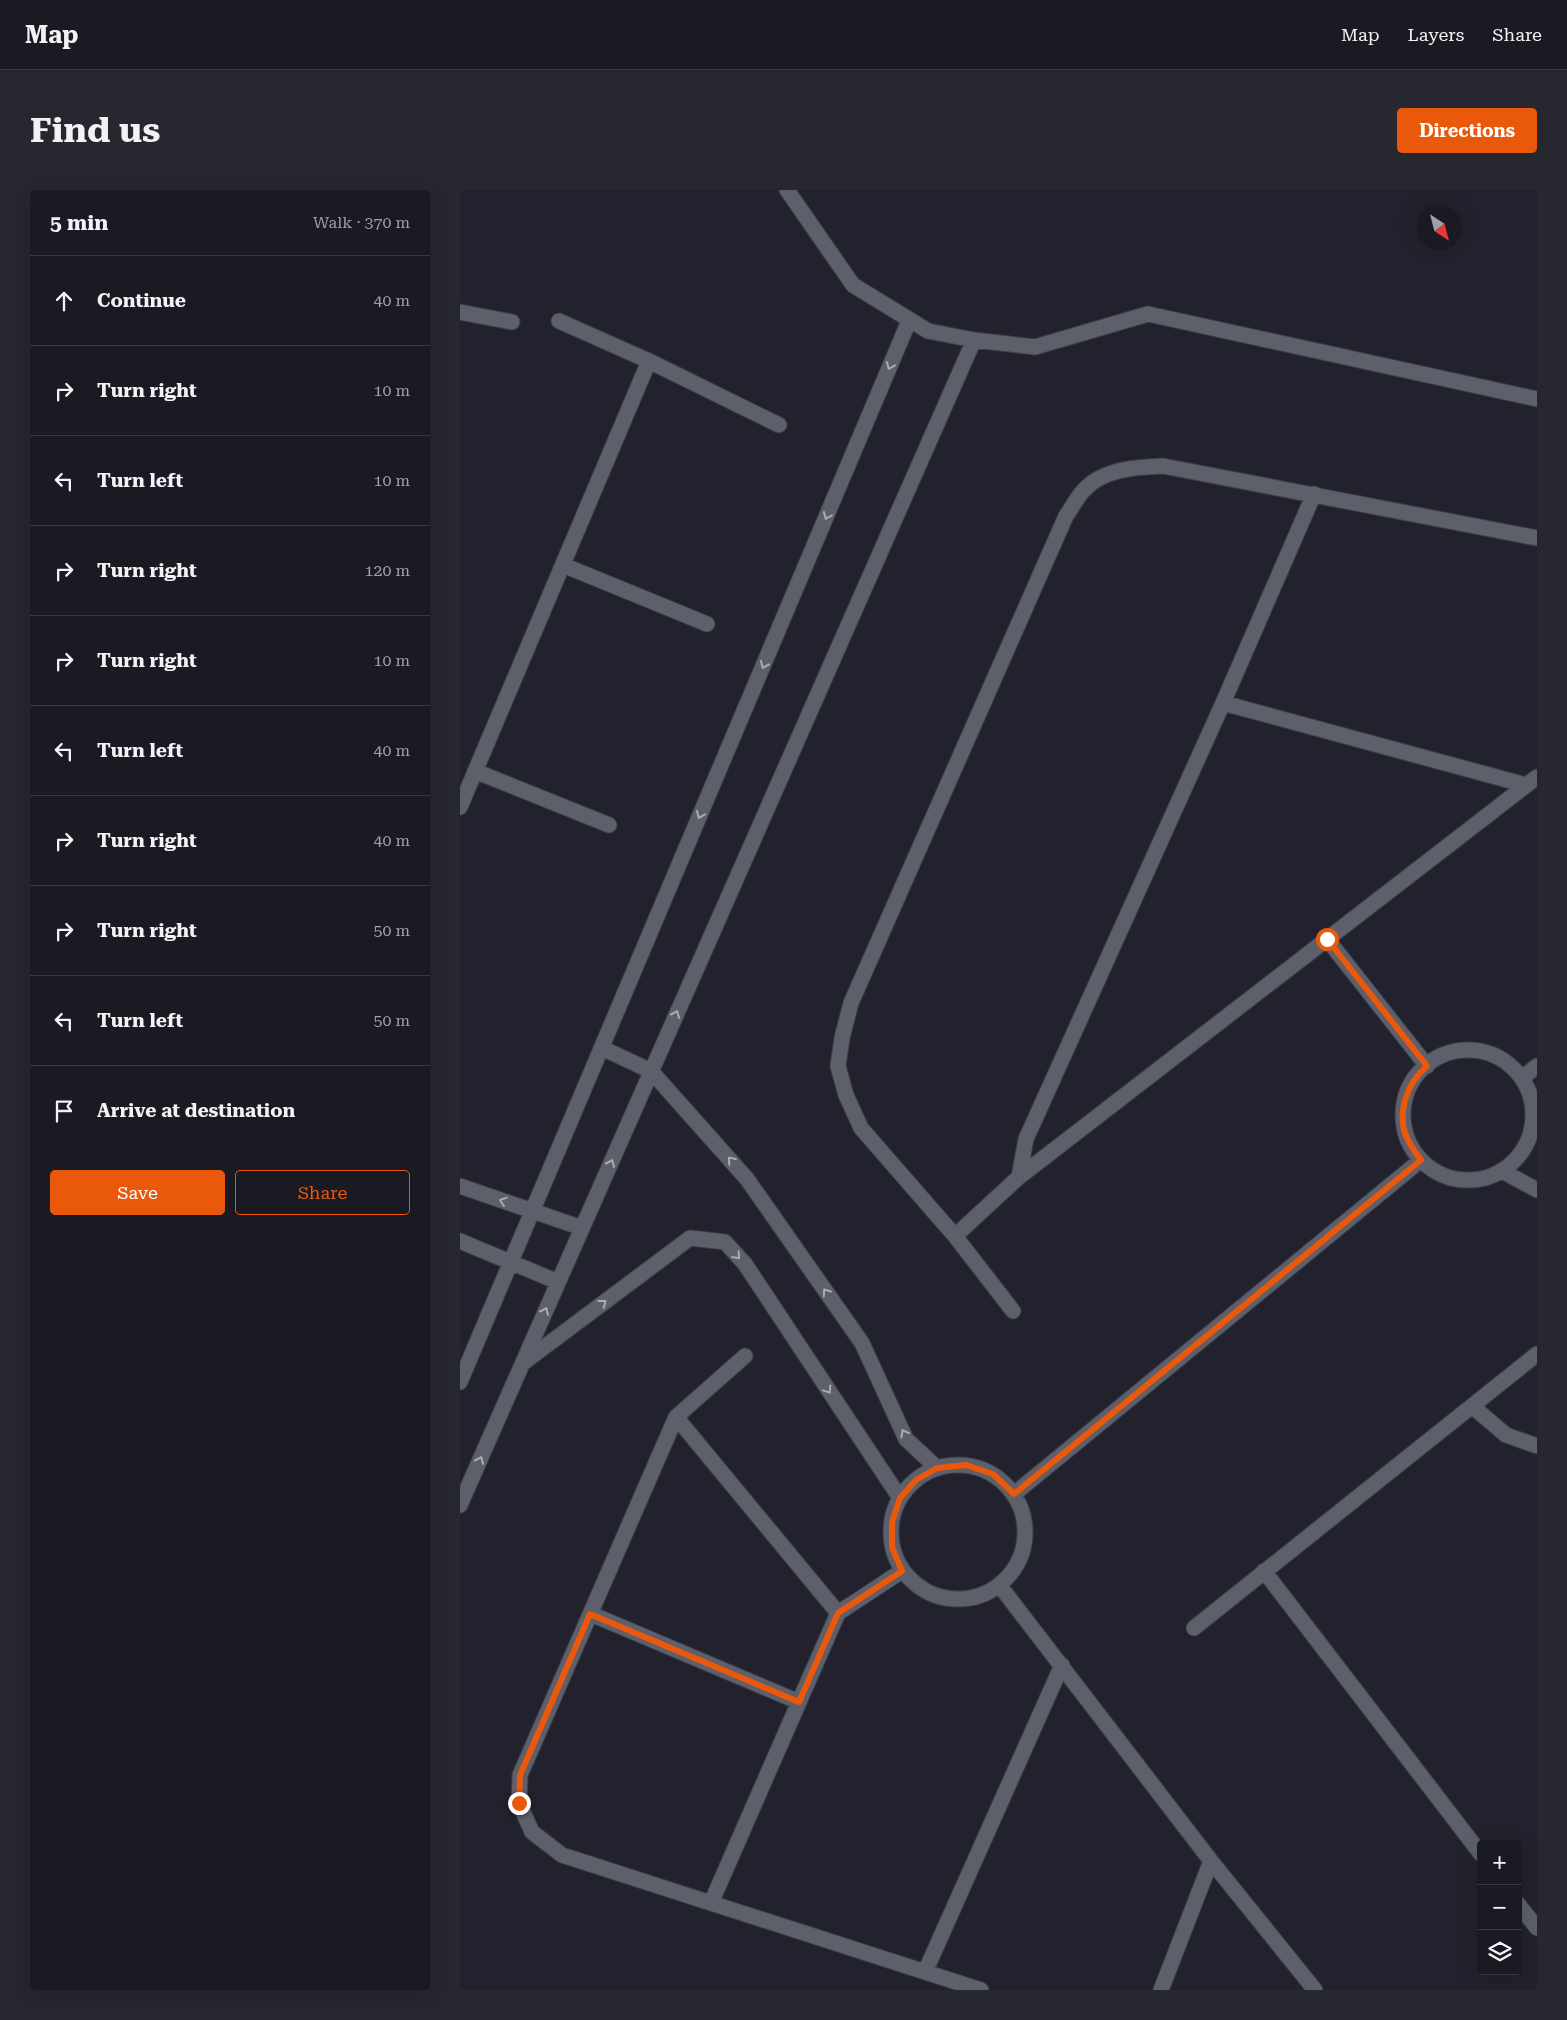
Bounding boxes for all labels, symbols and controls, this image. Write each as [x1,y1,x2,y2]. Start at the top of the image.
text: Map [25,21,79,49]
text: Map [1341,24,1380,45]
text: Layers [1408,24,1464,45]
text: Share [1492,24,1542,45]
button: Directions [1397,108,1537,153]
text: Find us [30,110,160,151]
north arrow [1417,205,1462,250]
text: 5 min [50,211,108,235]
text: Walk · 370 m [313,213,410,232]
icon: ahead [50,287,78,315]
text: Continue [97,289,186,312]
text: 40 m [373,291,410,310]
one-way arrow [886,361,896,370]
icon: right [50,377,78,405]
text: Turn right [97,379,197,402]
text: 10 m [373,381,410,400]
icon: left [50,467,78,495]
text: Turn left [97,469,183,492]
text: 10 m [373,471,410,490]
one-way arrow [822,511,833,520]
icon: right [50,557,78,585]
text: Turn right [97,559,197,582]
text: 120 m [364,561,410,580]
icon: right [50,647,78,675]
text: Turn right [97,649,197,672]
text: 10 m [373,651,410,670]
one-way arrow [759,660,770,669]
icon: left [50,737,78,765]
text: Turn left [97,739,183,762]
text: 40 m [373,741,410,760]
one-way arrow [696,810,707,819]
icon: right [50,827,78,855]
text: Turn right [97,829,197,852]
text: 40 m [373,831,410,850]
icon: right [50,917,78,945]
text: Turn right [97,919,197,942]
text: 50 m [373,921,410,940]
route start [1316,928,1339,951]
icon: left [50,1007,78,1035]
text: Turn left [97,1009,183,1032]
one-way arrow [670,1010,681,1019]
text: 50 m [373,1011,410,1030]
icon: arrive [50,1097,78,1125]
text: Arrive at destination [97,1099,295,1122]
one-way arrow [728,1157,736,1166]
one-way arrow [604,1159,615,1168]
button: Save [50,1170,225,1215]
button: Share [235,1170,410,1215]
one-way arrow [499,1197,508,1207]
one-way arrow [731,1250,740,1259]
one-way arrow [823,1288,832,1297]
one-way arrow [597,1301,606,1309]
one-way arrow [539,1307,550,1316]
one-way arrow [822,1385,832,1394]
one-way arrow [900,1430,910,1439]
one-way arrow [473,1456,484,1465]
route end [508,1792,531,1815]
map controls [1477,1840,1522,1975]
button: + [1477,1840,1522,1885]
button: − [1477,1885,1522,1930]
button: layers [1477,1930,1522,1975]

